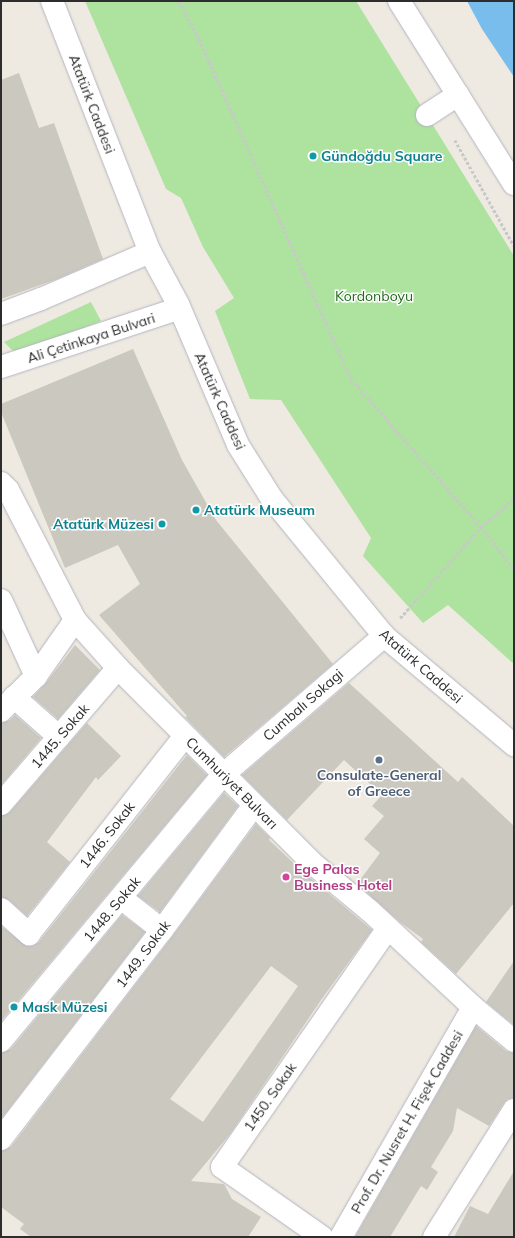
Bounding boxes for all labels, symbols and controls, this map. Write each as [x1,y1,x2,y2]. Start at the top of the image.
street label: Atatürk Caddesi [65,52,119,156]
place label: Gündoğdu Square [321,148,442,164]
marker: Gündoğdu Square [308,151,318,161]
park label: Kordonboyu [335,288,413,304]
street label: Ali Çetinkaya Bulvari [25,309,157,367]
street label: Atatürk Caddesi [191,350,249,452]
place label: Atatürk Museum [204,502,315,518]
marker: Atatürk Museum [191,505,201,515]
place label: Atatürk Müzesi [53,516,154,532]
marker: Atatürk Müzesi [157,519,167,529]
street label: Atatürk Caddesi [376,625,466,707]
street label: Cumbalı Sokagi [259,666,347,744]
street label: 1445. Sokak [27,700,93,772]
street label: Cumhuriyet Bulvarı [183,734,281,832]
marker: Consulate-General of Greece [374,755,384,765]
place label: Consulate-General of Greece [317,767,441,800]
street label: 1446. Sokak [76,798,138,872]
place label: Ege Palas Business Hotel [294,861,392,894]
marker: Ege Palas Business Hotel [281,872,291,882]
street label: 1448. Sokak [80,873,144,945]
street label: 1449. Sokak [112,917,174,991]
place label: Mask Müzesi [22,999,108,1015]
marker: Mask Müzesi [9,1002,19,1012]
street label: Prof. Dr. Nusret H. Fişek Caddesi [348,1028,466,1216]
street label: 1450. Sokak [240,1059,300,1135]

